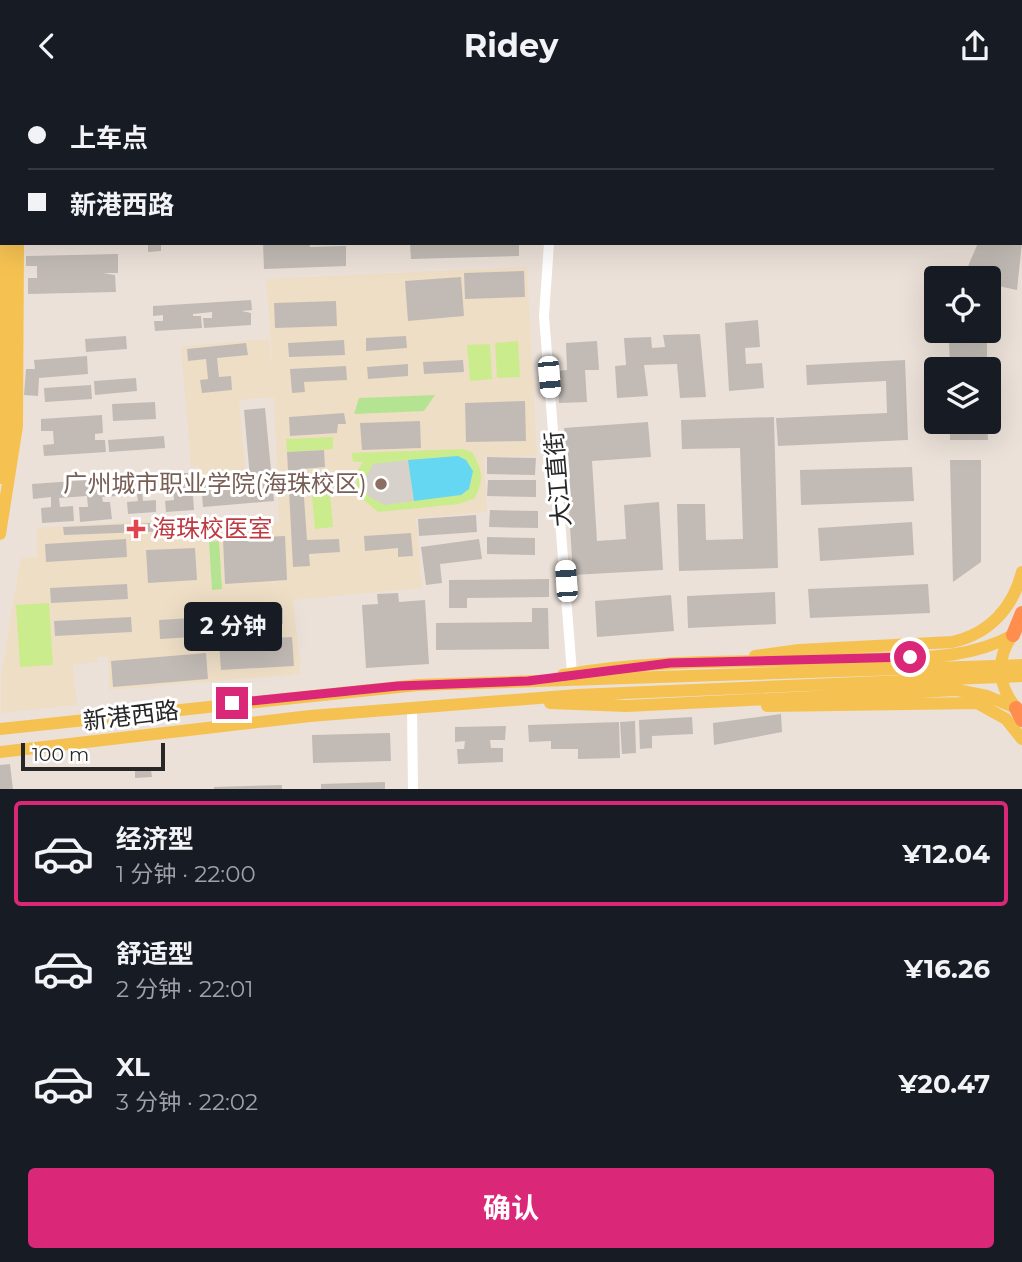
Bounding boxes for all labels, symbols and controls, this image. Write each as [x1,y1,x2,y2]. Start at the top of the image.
text: Ridey [464,26,558,65]
icon: back [28,27,66,65]
icon: share [956,27,994,65]
text: 上车点 [70,122,148,154]
text: 新港西路 [70,189,174,221]
map controls [924,266,1001,434]
button: locate [924,266,1001,343]
car [537,355,562,399]
button: layers [924,357,1001,434]
street label: 大江直街 [539,430,576,528]
place label: 广州城市职业学院(海珠校区) [63,469,367,498]
marker: 广州城市职业学院(海珠校区) [373,476,389,492]
place label: 海珠校医室 [152,514,272,543]
marker: 海珠校医室 [126,519,146,539]
car [555,559,578,603]
callout: 2 分钟 [183,601,281,651]
text: 2 分钟 [200,612,266,640]
route start [894,641,926,673]
route end [216,687,248,719]
street label: 新港西路 [82,695,180,736]
scale bar [21,741,164,772]
text: 100 m [32,743,89,766]
icon: car [32,822,95,885]
text: 经济型 [116,823,194,855]
text: ¥12.04 [902,838,990,870]
text: 1 分钟 · 22:00 [116,860,256,888]
icon: car [32,937,95,1000]
text: 舒适型 [116,938,194,970]
text: ¥16.26 [904,953,990,985]
text: 2 分钟 · 22:01 [116,975,253,1003]
text: XL [116,1051,150,1083]
icon: car [32,1052,95,1115]
text: ¥20.47 [898,1068,990,1100]
text: 3 分钟 · 22:02 [116,1088,258,1116]
button: 确认 [28,1168,994,1248]

